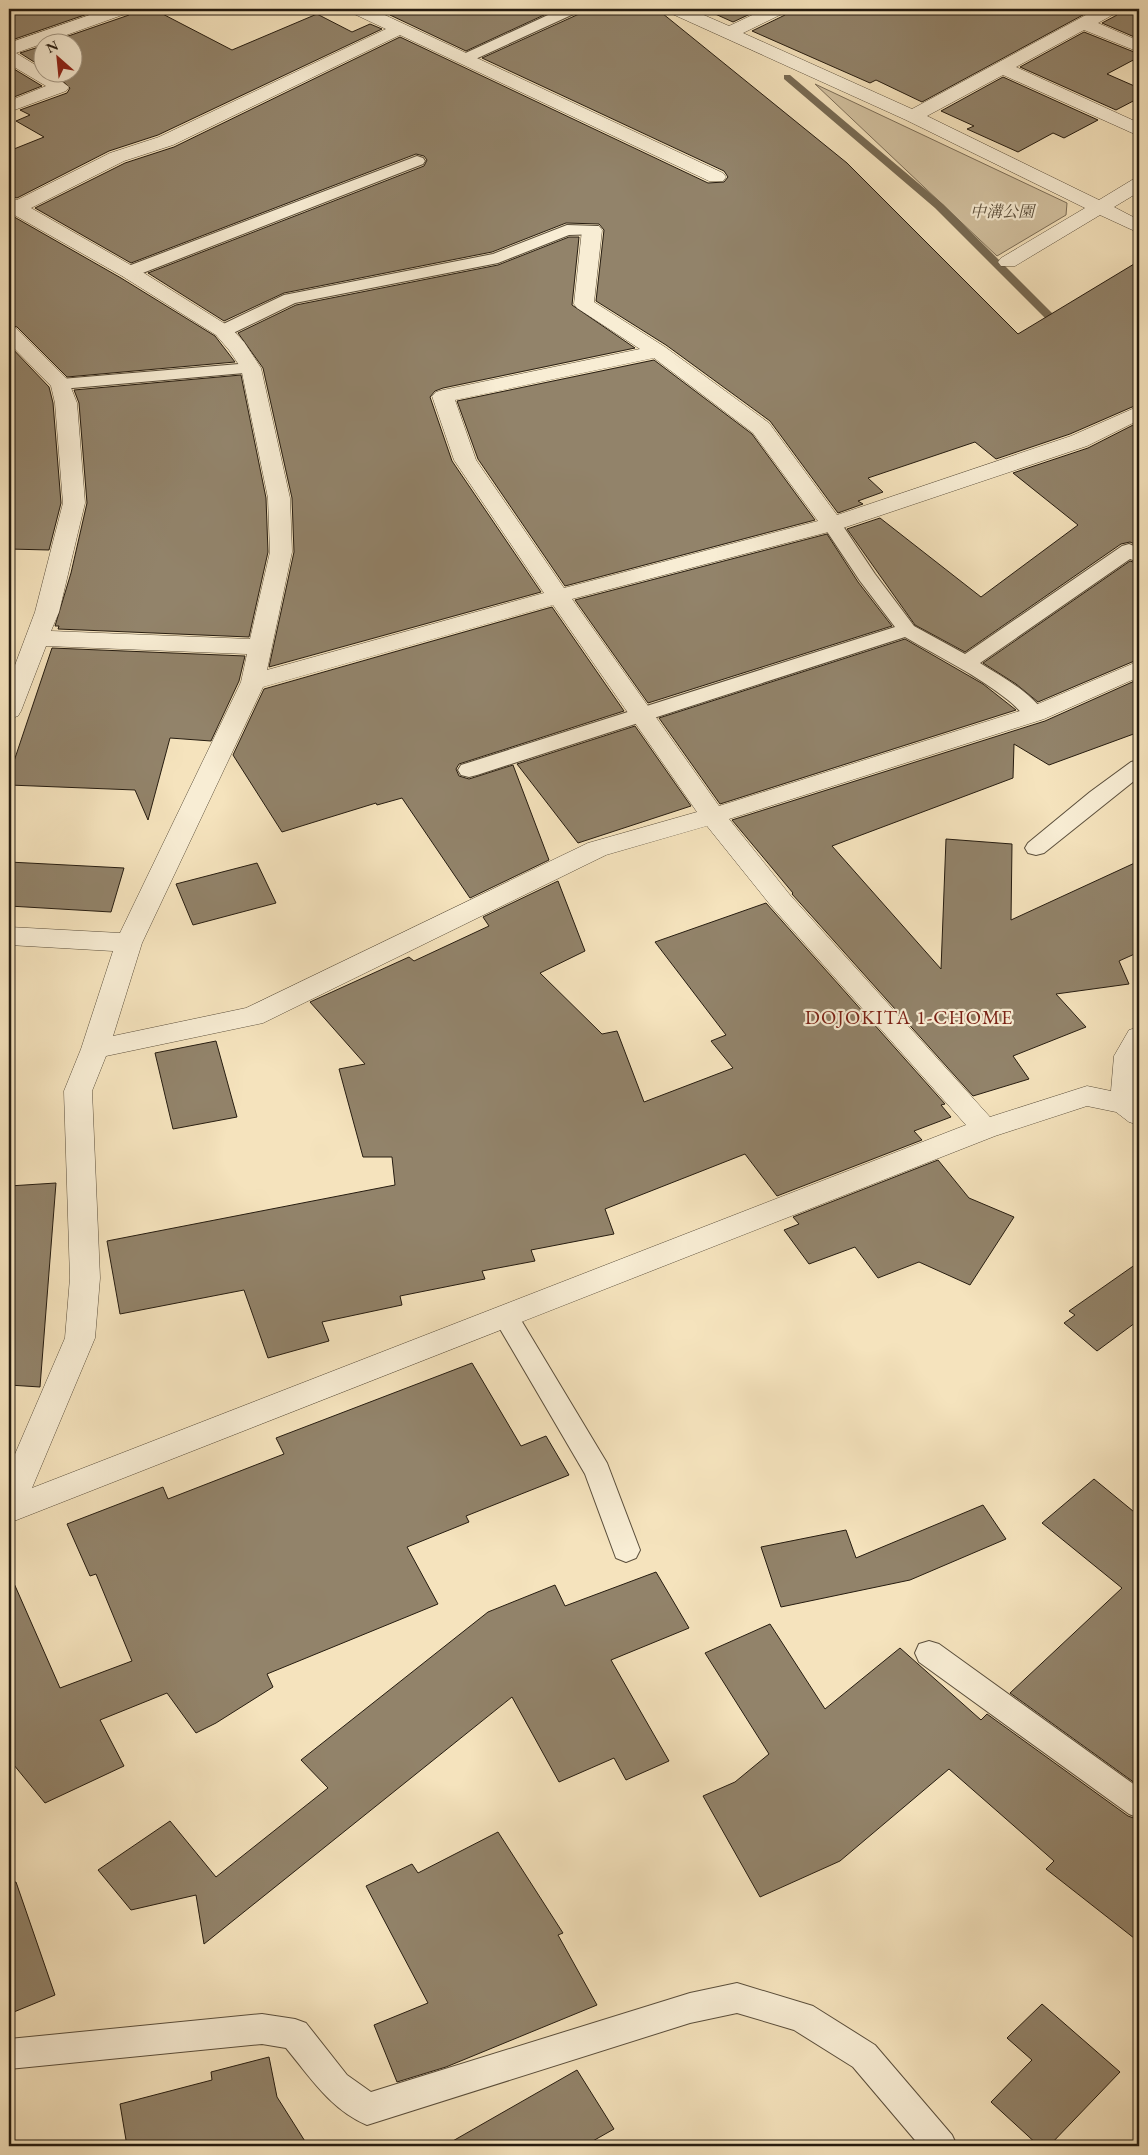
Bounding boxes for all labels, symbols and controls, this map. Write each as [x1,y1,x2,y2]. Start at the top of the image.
north arrow [32,32,82,82]
text: N [43,36,62,57]
park label: 中溝公園 [970,201,1037,222]
district label: DOJOKITA 1-CHOME [805,1004,1013,1030]

